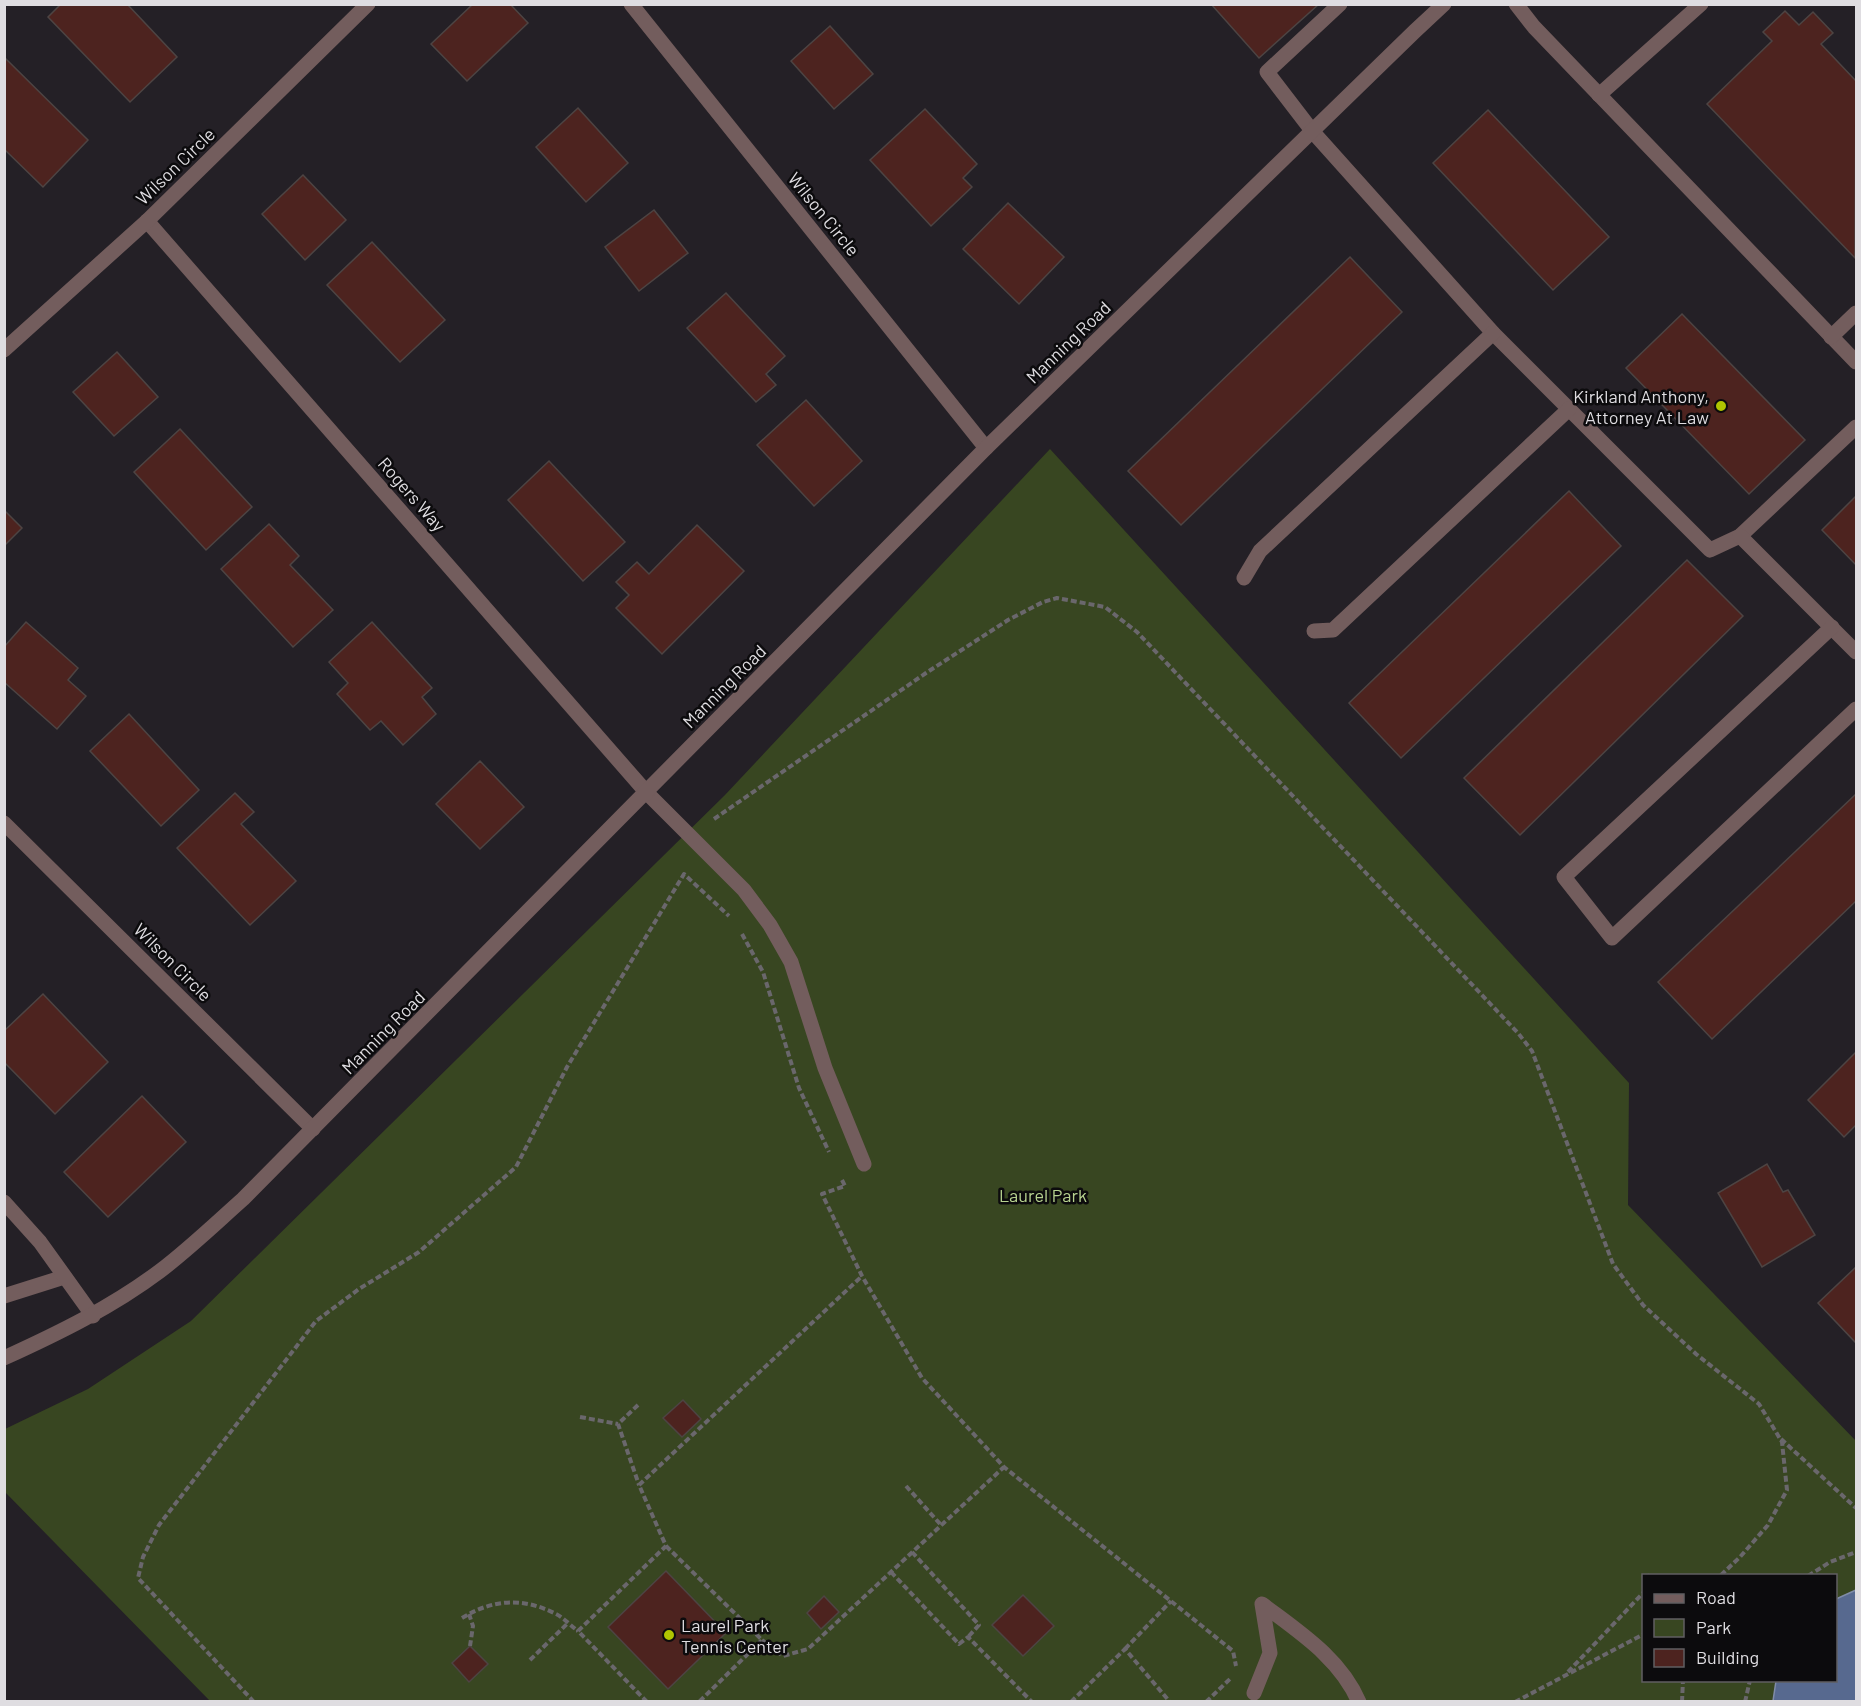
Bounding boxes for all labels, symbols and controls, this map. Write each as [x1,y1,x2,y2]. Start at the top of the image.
street label: Wilson Circle [131,123,219,209]
street label: Wilson Circle [784,168,864,260]
street label: Manning Road [1021,296,1115,388]
place label: Kirkland Anthony, Attorney At Law [1573,385,1709,428]
marker: Kirkland Anthony, Attorney At Law [1714,399,1728,413]
street label: Rogers Way [374,452,450,536]
street label: Manning Road [678,640,770,732]
street label: Wilson Circle [129,918,217,1006]
street label: Manning Road [337,986,429,1078]
park label: Laurel Park [999,1184,1087,1206]
legend [1642,1574,1837,1682]
text: Road [1696,1586,1736,1608]
place label: Laurel Park Tennis Center [681,1614,789,1657]
text: Park [1696,1616,1731,1638]
marker: Laurel Park Tennis Center [662,1628,676,1642]
text: Building [1696,1646,1759,1668]

